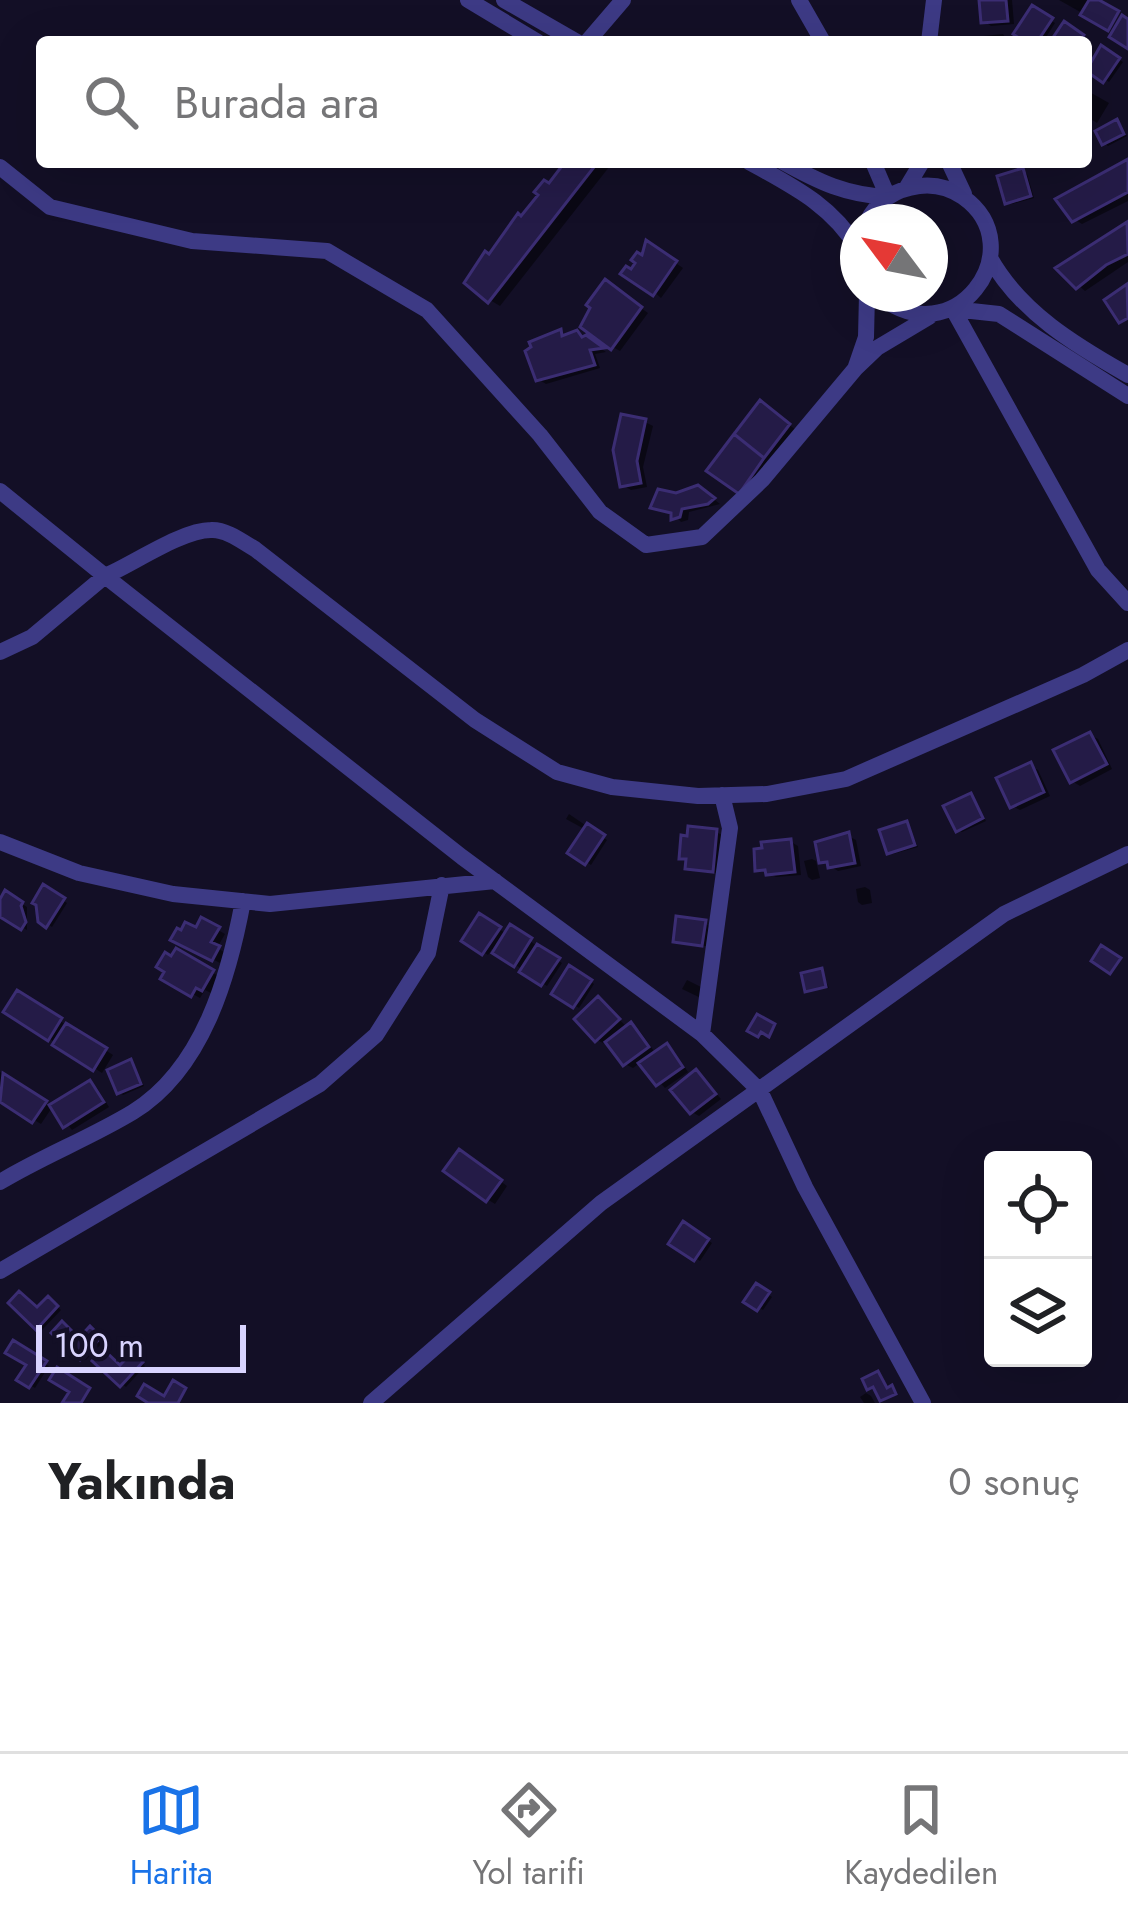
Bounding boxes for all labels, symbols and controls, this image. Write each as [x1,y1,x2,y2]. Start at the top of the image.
search box [36,36,1092,168]
icon: search [78,69,144,135]
text: Burada ara [174,70,379,135]
north arrow [840,204,948,312]
map controls [984,1151,1092,1367]
button: locate [984,1151,1092,1259]
button: layers [984,1259,1092,1367]
scale bar [36,1319,246,1372]
text: 100 m [54,1322,144,1369]
text: Yakında [48,1444,236,1518]
text: 0 sonuç [948,1453,1080,1510]
tab: Harita [130,1777,213,1896]
tab: Yol tarifi [472,1777,585,1896]
tab: Kaydedilen [844,1777,998,1896]

